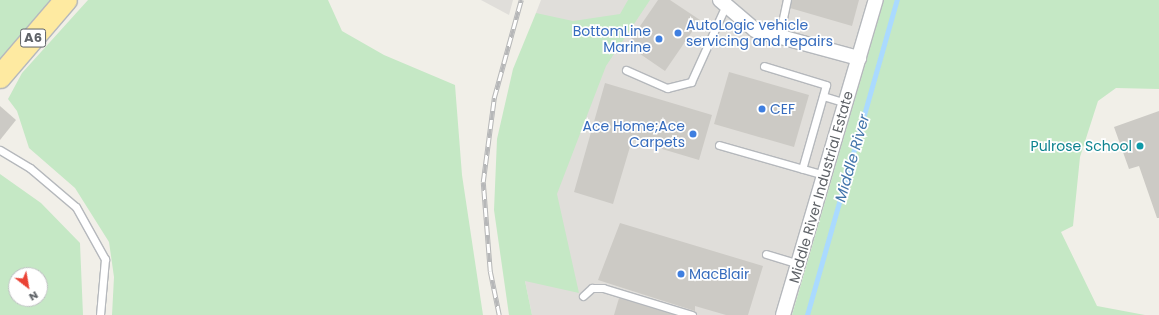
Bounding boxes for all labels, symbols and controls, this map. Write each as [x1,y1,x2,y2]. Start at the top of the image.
place label: AutoLogic vehicle servicing and repairs [686,17,833,50]
place label: BottomLine Marine [573,23,651,56]
road number: A6 [20,27,46,49]
marker: AutoLogic vehicle servicing and repairs [673,28,683,38]
marker: BottomLine Marine [654,34,664,44]
street label: Middle River Industrial Estate [785,89,857,285]
place label: CEF [770,101,795,117]
marker: CEF [757,104,767,114]
water label: Middle River [831,112,873,204]
place label: Ace Home;Ace Carpets [583,118,685,150]
marker: Ace Home;Ace Carpets [688,129,698,139]
place label: Pulrose School [1031,138,1132,154]
marker: Pulrose School [1135,141,1145,151]
place label: MacBlair [689,266,749,282]
north arrow [8,267,48,307]
marker: MacBlair [676,269,686,279]
text: N [26,287,41,305]

